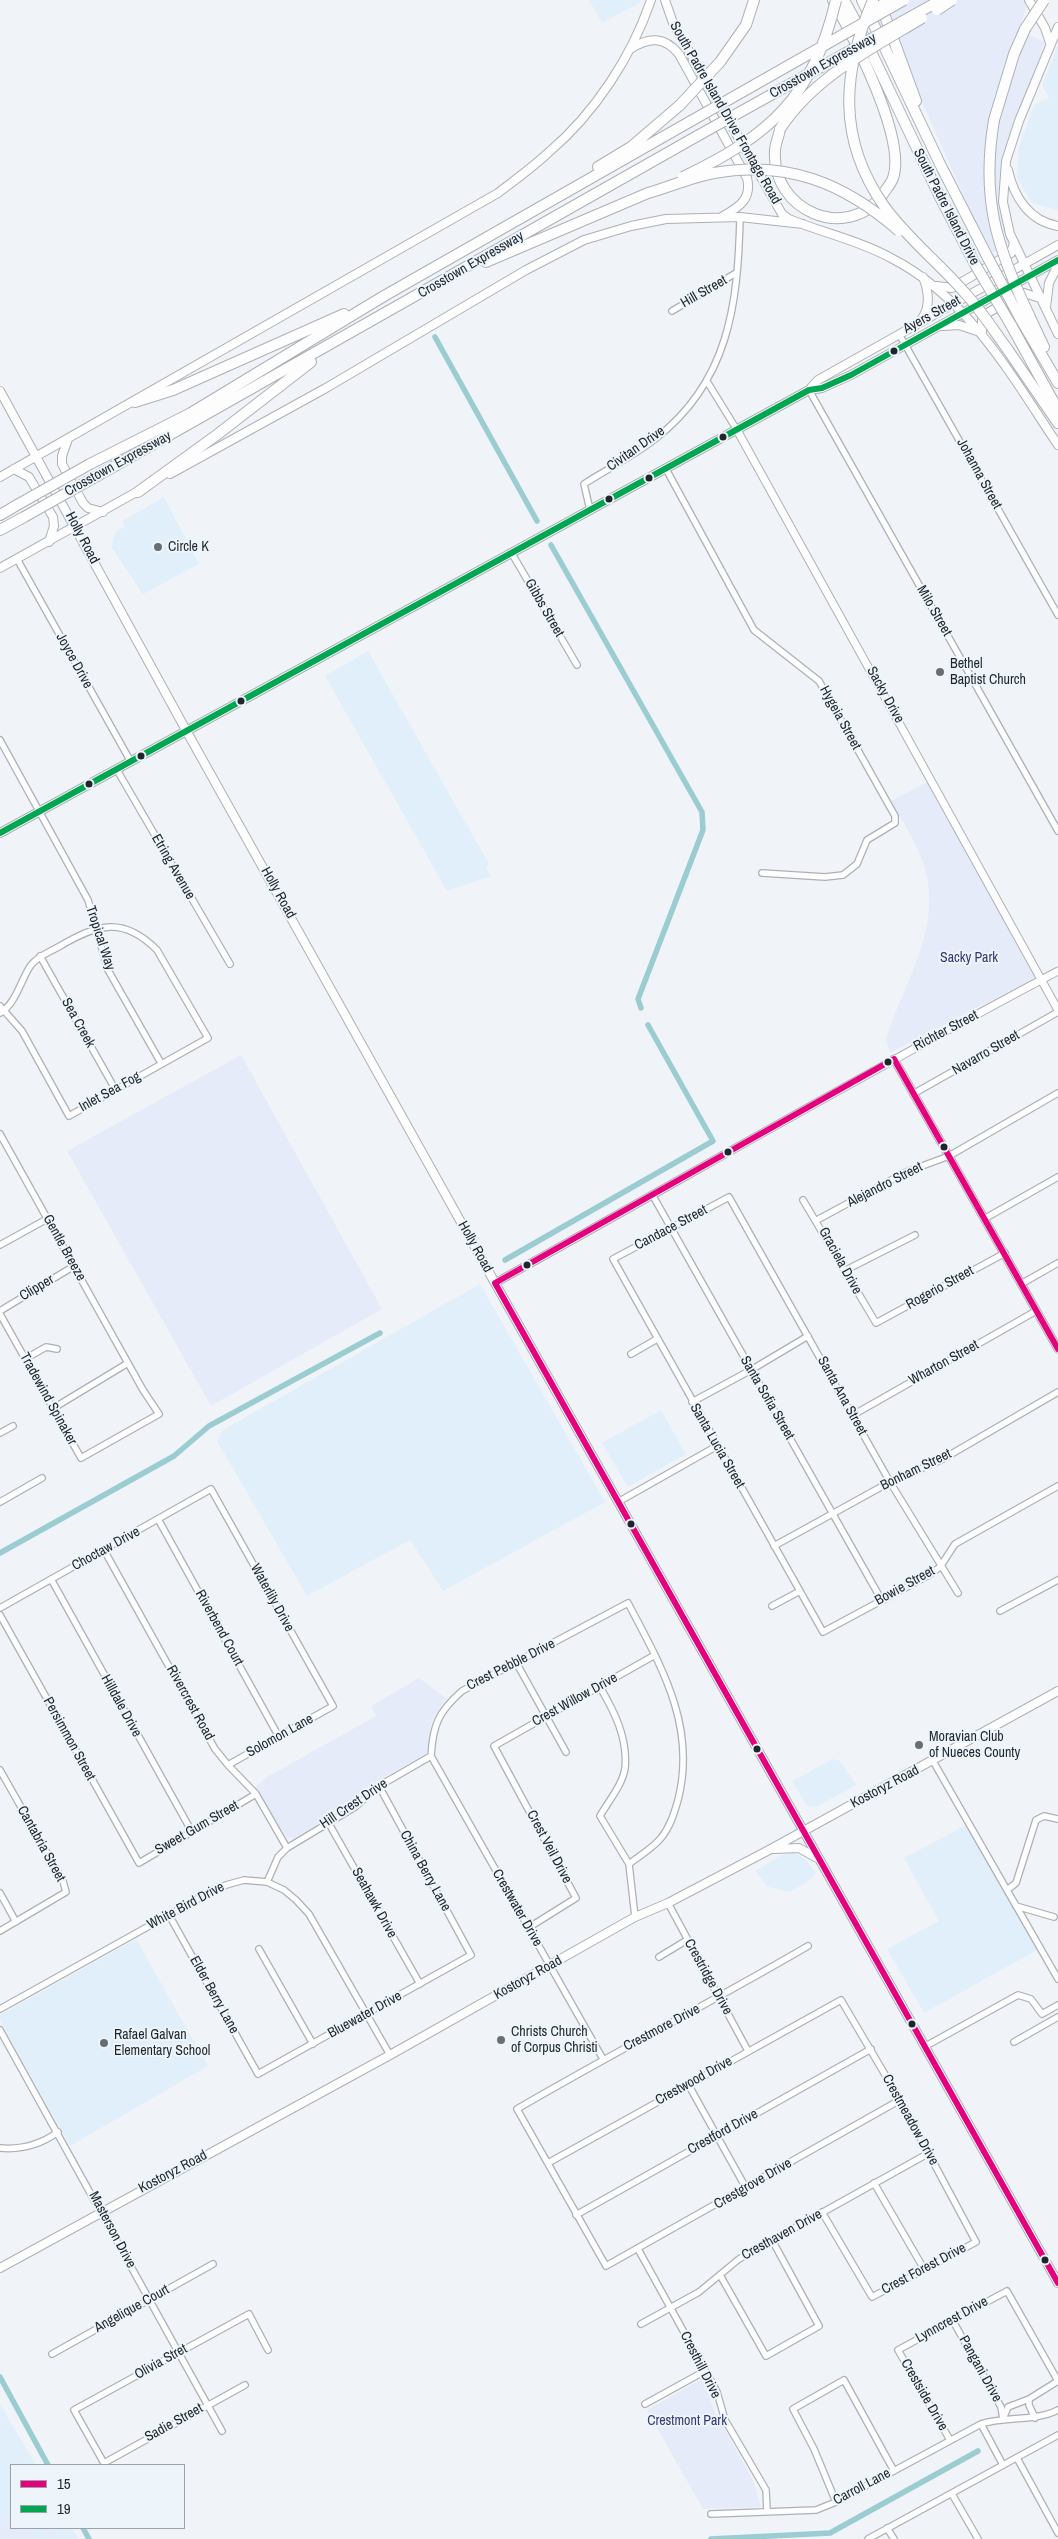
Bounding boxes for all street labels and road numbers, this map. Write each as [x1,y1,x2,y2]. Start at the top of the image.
street label: South Padre Island Drive Frontage Road [666,19,784,207]
street label: Crosstown Expressway [767,30,879,102]
street label: South Padre Island Drive [909,146,983,268]
street label: Crosstown Expressway [415,228,527,302]
street label: Hill Street [678,272,730,312]
street label: Ayers Street [900,292,964,338]
street label: Civitan Drive [604,423,668,475]
street label: Crosstown Expressway [62,428,174,500]
street label: Johanna Street [953,436,1005,512]
street label: Holly Road [61,509,103,567]
street label: Gibbs Street [521,576,567,640]
street label: Milo Street [913,583,955,639]
street label: Joyce Drive [52,630,96,692]
street label: Sacky Drive [863,664,907,726]
street label: Hygeia Street [816,683,864,753]
street label: Etring Avenue [148,831,198,903]
street label: Holly Road [257,864,299,922]
street label: Tropical Way [82,904,118,972]
street label: Sea Creek [58,995,98,1051]
street label: Richter Street [911,1007,981,1055]
street label: Navarro Street [949,1027,1023,1079]
street label: Inlet Sea Fog [76,1068,144,1116]
street label: Alejandro Street [845,1159,925,1211]
street label: Candace Street [632,1202,710,1254]
street label: Gentle Breeze [39,1212,89,1284]
street label: Holly Road [454,1218,496,1276]
street label: Graciela Drive [815,1225,865,1297]
street label: Rogerio Street [903,1263,977,1313]
street label: Clipper [17,1271,57,1305]
street label: Wharton Street [906,1337,982,1389]
street label: Tradewind Spinaker [16,1350,80,1448]
street label: Santa Sofia Street [736,1353,798,1443]
street label: Santa Ana Street [813,1354,871,1438]
street label: Santa Lucia Street [686,1401,748,1491]
street label: Bonham Street [878,1446,954,1494]
street label: Choctaw Drive [69,1523,143,1575]
street label: Waterlily Drive [247,1561,297,1635]
street label: Bowie Street [872,1563,938,1609]
street label: Riverbend Court [191,1587,247,1669]
street label: Crest Pebble Drive [464,1636,558,1694]
street label: Rivercrest Road [163,1663,217,1743]
street label: Crest Willow Drive [529,1670,621,1730]
street label: Hilldale Drive [97,1672,145,1740]
street label: Persimmon Street [39,1694,99,1784]
street label: Solomon Lane [244,1711,316,1761]
street label: Kostoryz Road [848,1762,922,1812]
street label: Hill Crest Drive [317,1775,391,1833]
street label: Sweet Gum Street [152,1797,242,1859]
street label: Cantabria Street [13,1803,69,1885]
street label: Crest Veil Drive [523,1808,575,1886]
street label: China Berry Lane [396,1828,454,1914]
street label: Seahawk Drive [348,1865,400,1941]
street label: Crestwater Drive [488,1867,546,1949]
street label: White Bird Drive [145,1879,227,1933]
street label: Crestridge Drive [680,1936,736,2018]
street label: Kostoryz Road [491,1952,565,2004]
street label: Elder Berry Lane [186,1953,242,2037]
street label: Bluewater Drive [325,1988,405,2042]
street label: Crestmore Drive [621,2001,703,2055]
street label: Crestwood Drive [653,2053,735,2109]
street label: Crestmeadow Drive [878,2072,942,2168]
street label: Crestford Drive [685,2106,761,2158]
street label: Kostoryz Road [136,2147,210,2197]
street label: Crestgrove Drive [711,2155,795,2213]
street label: Masterson Drive [85,2189,139,2271]
street label: Cresthaven Drive [739,2206,825,2264]
street label: Crest Forest Drive [879,2240,969,2298]
street label: Angelique Court [92,2282,172,2336]
street label: Lynncrest Drive [913,2293,991,2347]
street label: Cresthill Drive [676,2329,724,2401]
street label: Pangani Drive [955,2333,1005,2405]
street label: Olivia Stret [132,2341,190,2383]
street label: Crestside Drive [897,2356,951,2434]
street label: Sadie Street [142,2400,206,2446]
street label: Carroll Lane [830,2465,894,2509]

